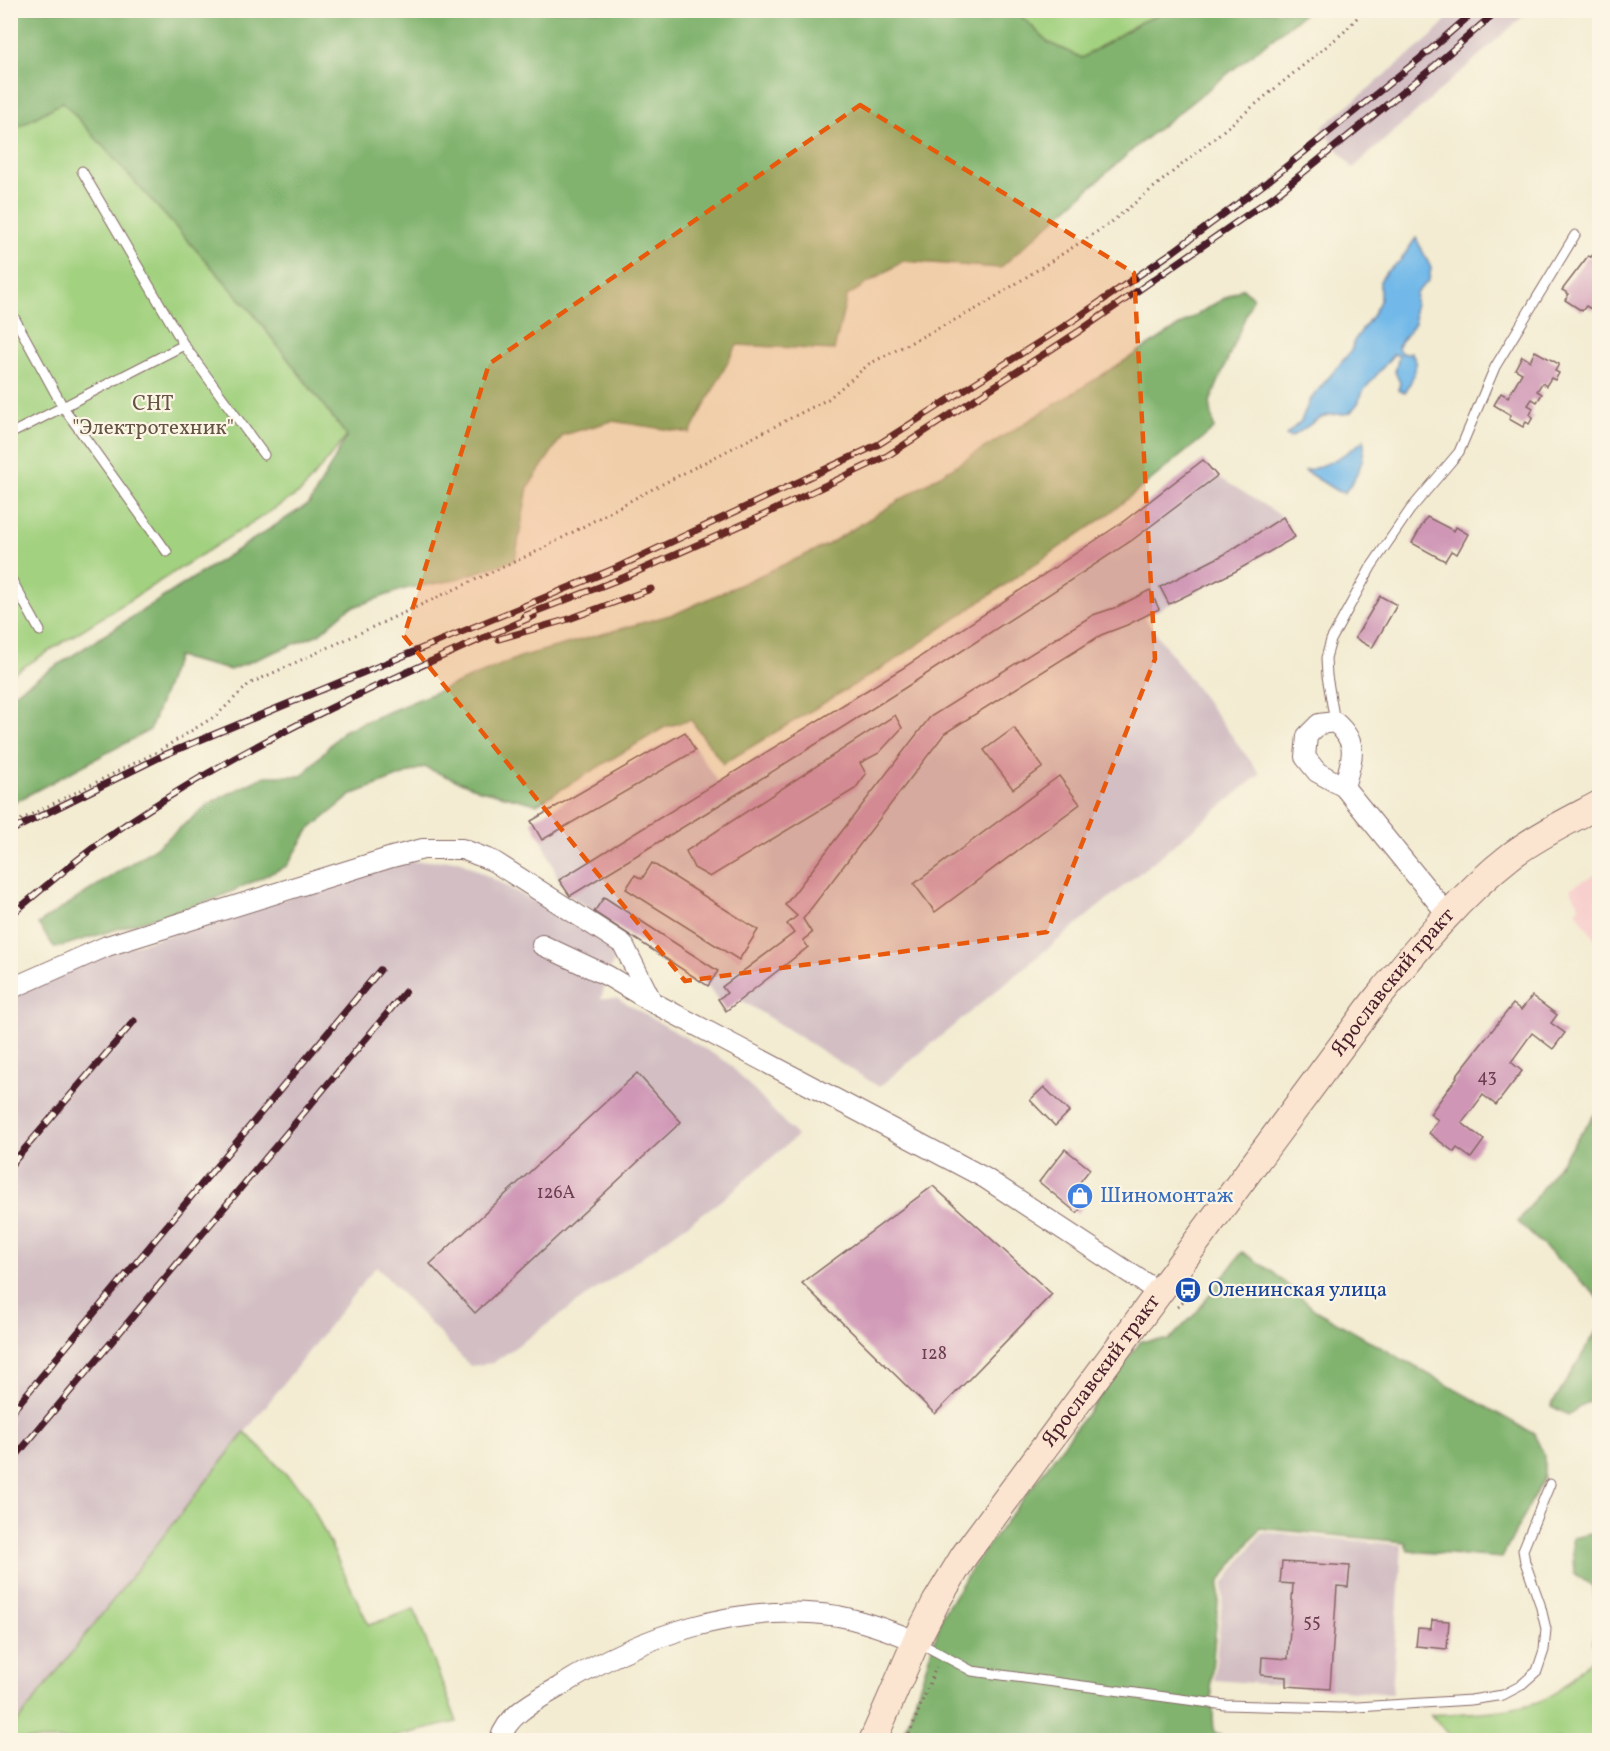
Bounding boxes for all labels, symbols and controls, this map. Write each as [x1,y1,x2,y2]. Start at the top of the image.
park label: СНТ "Электротехник" [72,390,234,443]
street label: Ярославский тракт [1324,901,1462,1062]
house number: 43 [1477,1065,1497,1090]
house number: 126А [537,1181,576,1206]
shop icon: Шиномонтаж [1065,1181,1095,1211]
place label: Шиномонтаж [1100,1182,1234,1211]
bus stop icon: Оленинская улица [1173,1275,1203,1305]
place label: Оленинская улица [1208,1276,1387,1305]
street label: Ярославский тракт [1035,1288,1167,1453]
house number: 128 [921,1342,947,1367]
house number: 55 [1303,1610,1321,1635]

